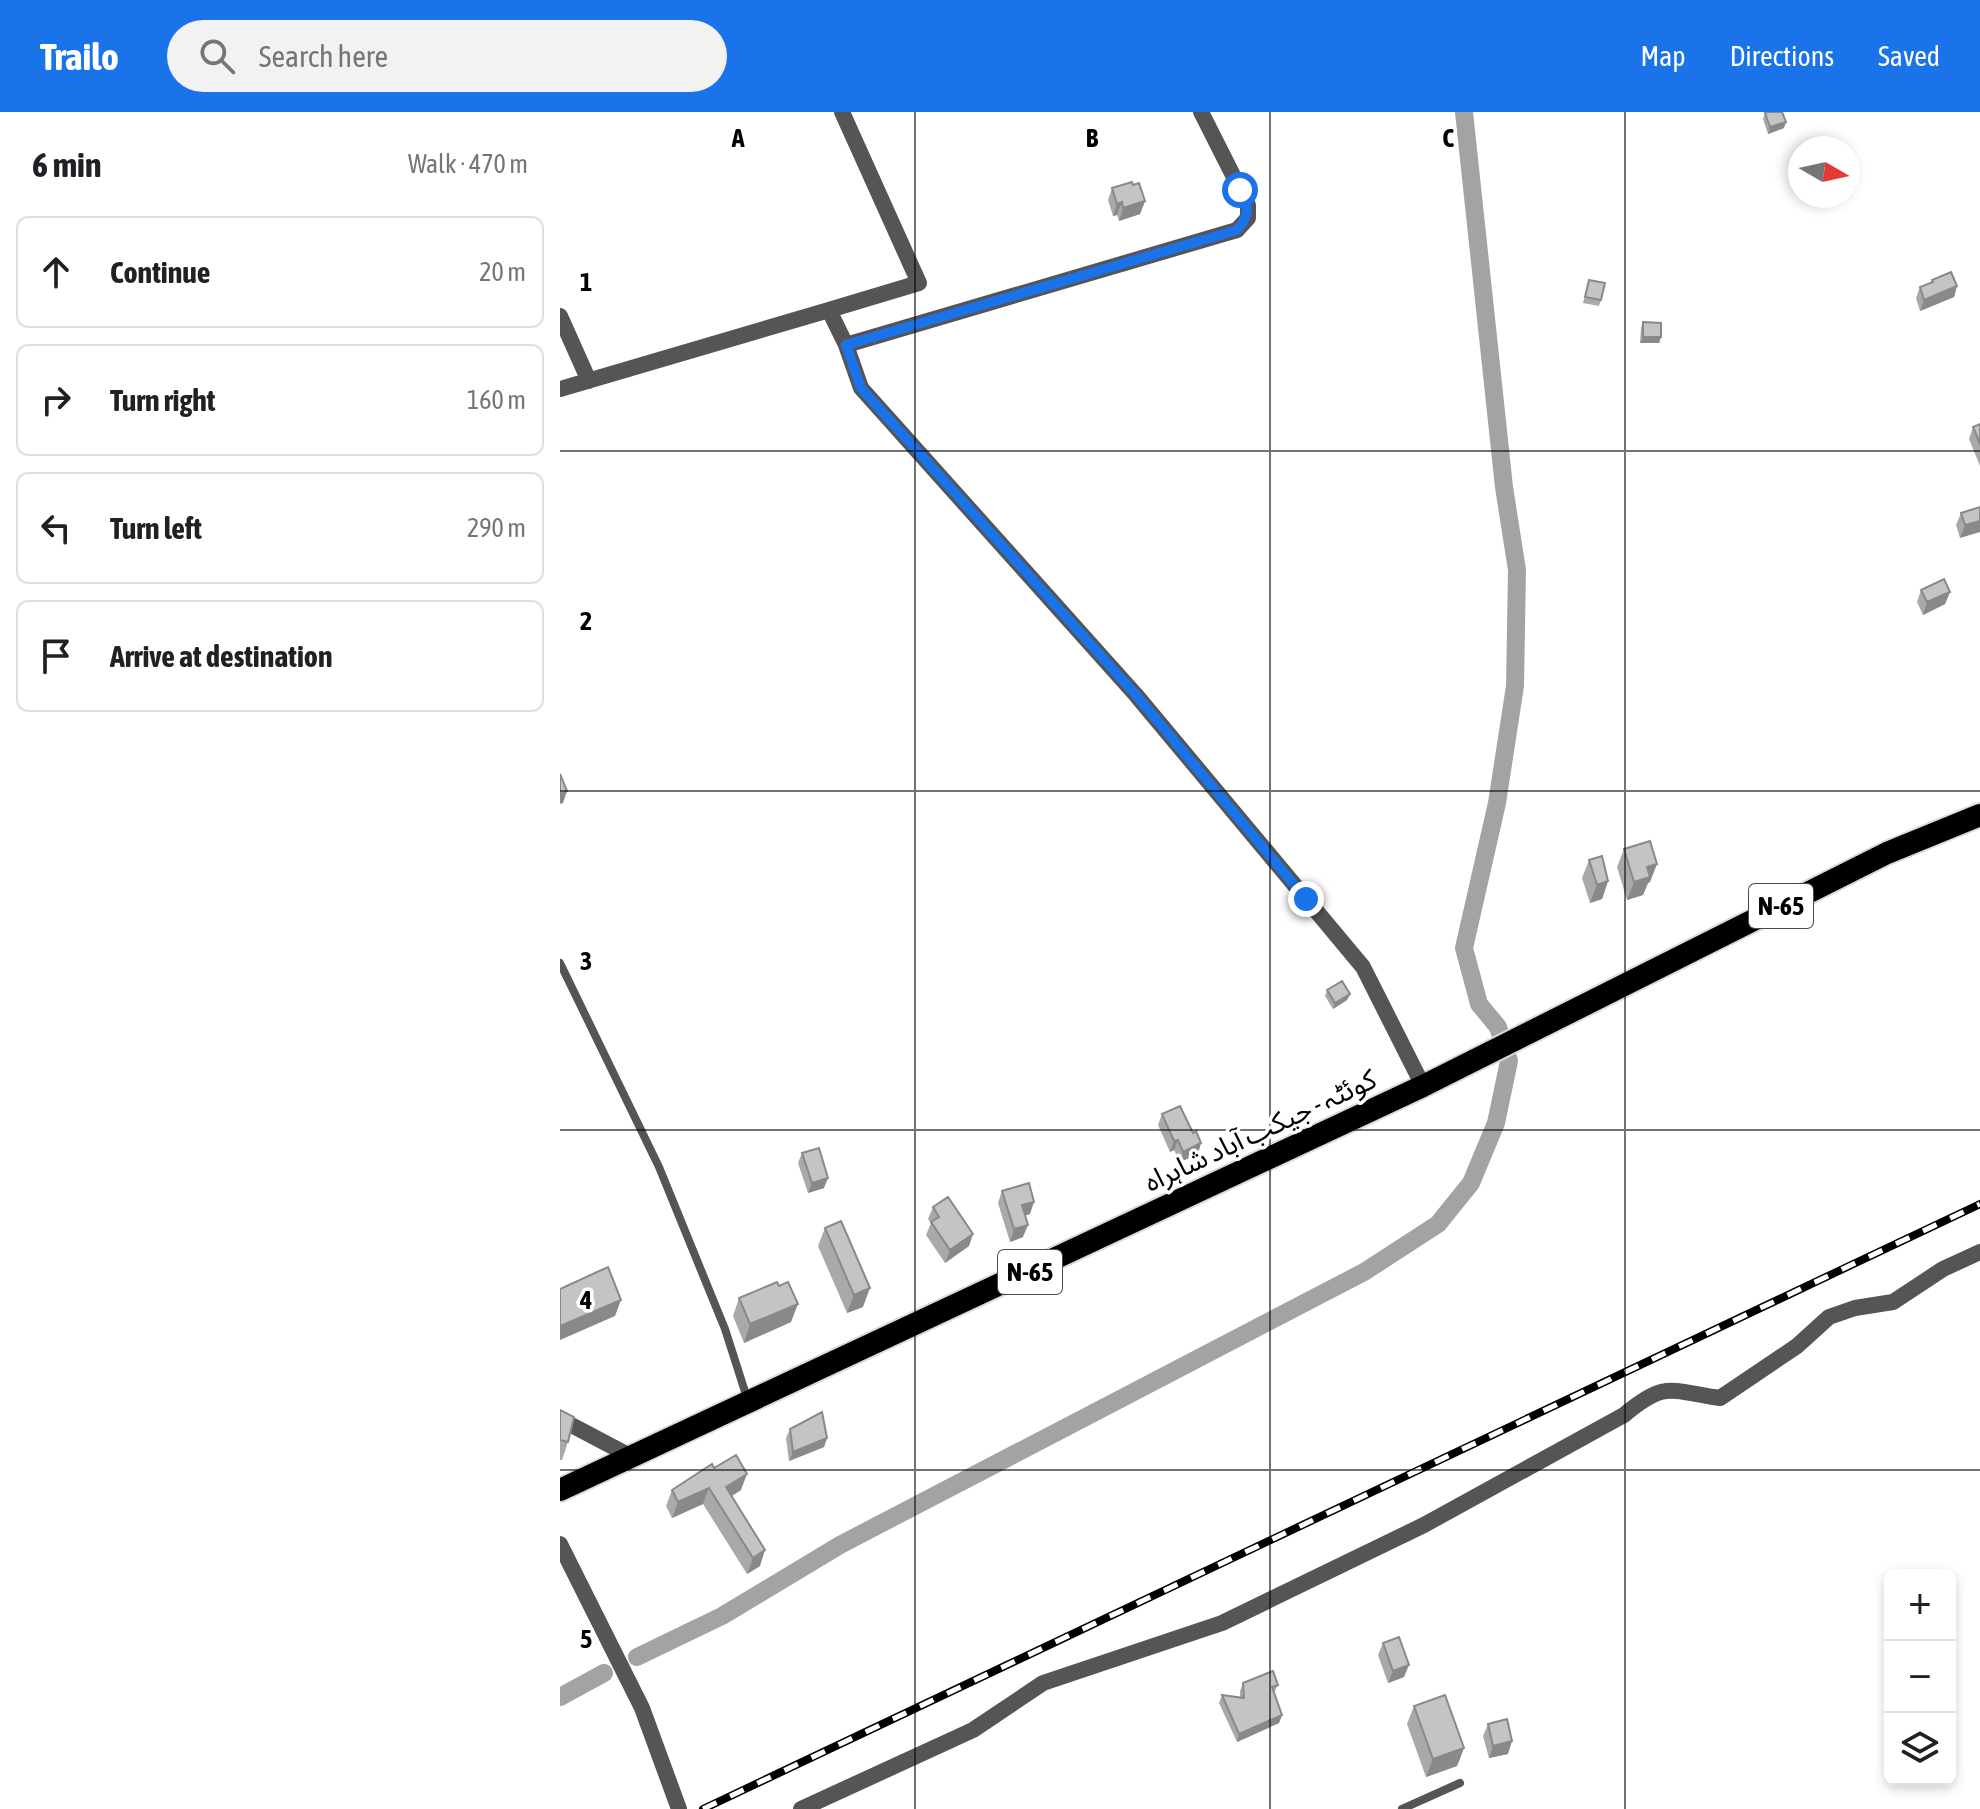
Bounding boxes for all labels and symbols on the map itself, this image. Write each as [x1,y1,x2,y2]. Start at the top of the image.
text: A [731,123,745,153]
text: B [1086,123,1099,153]
text: C [1442,123,1454,153]
north arrow [1788,136,1860,208]
route start [1222,172,1258,208]
text: 1 [580,267,592,297]
text: 2 [580,606,592,636]
route end [1288,881,1324,917]
road number: N-65 [1749,884,1813,928]
text: 3 [580,946,592,976]
street label: کوئٹہ - جیکب آباد شاہراہ [1139,1062,1382,1199]
road number: N-65 [998,1250,1062,1294]
text: 4 [579,1285,592,1315]
text: 5 [580,1624,592,1654]

